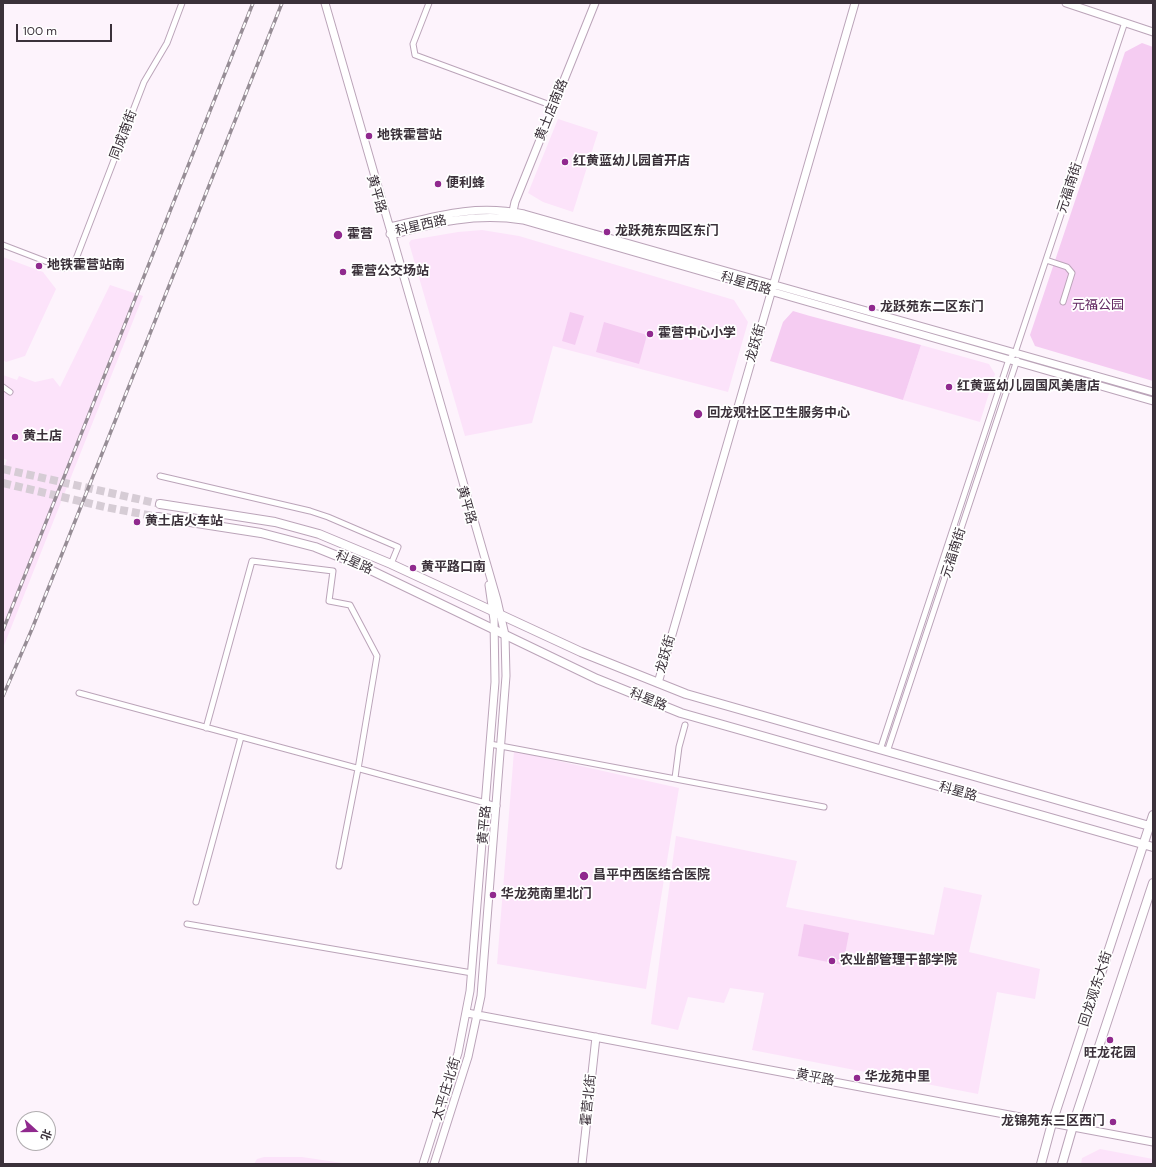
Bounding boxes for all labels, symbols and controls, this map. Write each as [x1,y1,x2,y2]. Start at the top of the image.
scale bar [18,16,114,42]
text: 100 m [23,23,57,39]
street label: 黄土店南路 [533,77,571,143]
street label: 同成南街 [107,108,141,162]
place label: 地铁霍营站 [377,128,442,144]
marker: 地铁霍营站 [364,131,374,141]
place label: 红黄蓝幼儿园首开店 [573,154,690,170]
marker: 红黄蓝幼儿园首开店 [560,157,570,167]
street label: 元福南街 [1055,161,1085,215]
street label: 黄平路 [363,173,389,215]
place label: 便利蜂 [446,176,485,192]
marker: 便利蜂 [433,179,443,189]
street label: 科星西路 [394,213,448,239]
place label: 龙跃苑东四区东门 [615,224,719,240]
place label: 霍营 [347,227,373,243]
marker: 龙跃苑东四区东门 [602,227,612,237]
marker: 霍营 [332,229,344,241]
place label: 地铁霍营站南 [47,258,125,274]
marker: 地铁霍营站南 [34,261,44,271]
place label: 霍营公交场站 [351,264,429,280]
marker: 霍营公交场站 [338,267,348,277]
street label: 科星西路 [719,269,773,299]
park label: 元福公园 [1072,298,1124,314]
place label: 龙跃苑东二区东门 [880,300,984,316]
marker: 龙跃苑东二区东门 [867,303,877,313]
street label: 龙跃街 [743,322,769,364]
place label: 霍营中心小学 [658,326,736,342]
marker: 霍营中心小学 [645,329,655,339]
place label: 红黄蓝幼儿园国风美唐店 [957,379,1100,395]
marker: 红黄蓝幼儿园国风美唐店 [944,382,954,392]
place label: 回龙观社区卫生服务中心 [707,406,850,422]
marker: 回龙观社区卫生服务中心 [692,408,704,420]
place label: 黄土店 [23,429,62,445]
marker: 黄土店 [10,432,20,442]
street label: 黄平路 [453,484,479,526]
place label: 黄土店火车站 [145,514,223,530]
marker: 黄土店火车站 [132,517,142,527]
street label: 元福南街 [939,526,969,580]
street label: 科星路 [333,548,375,578]
place label: 黄平路口南 [421,560,486,576]
marker: 黄平路口南 [408,563,418,573]
street label: 龙跃街 [653,633,679,675]
street label: 科星路 [627,685,669,715]
street label: 科星路 [937,779,979,805]
street label: 黄平路 [476,805,494,845]
place label: 昌平中西医结合医院 [593,868,710,884]
marker: 昌平中西医结合医院 [578,870,590,882]
place label: 华龙苑南里北门 [501,887,592,903]
marker: 华龙苑南里北门 [488,890,498,900]
street label: 回龙观东大街 [1077,949,1115,1029]
place label: 农业部管理干部学院 [840,953,957,969]
marker: 农业部管理干部学院 [827,956,837,966]
marker: 旺龙花园 [1105,1035,1115,1045]
place label: 旺龙花园 [1084,1046,1136,1062]
street label: 太平庄北街 [430,1056,464,1122]
street label: 黄平路 [794,1067,836,1089]
place label: 华龙苑中里 [865,1070,930,1086]
street label: 霍营北街 [579,1073,599,1127]
marker: 华龙苑中里 [852,1073,862,1083]
north arrow [16,1111,56,1151]
place label: 龙锦苑东三区西门 [1001,1114,1105,1130]
marker: 龙锦苑东三区西门 [1108,1117,1118,1127]
text: 北 [38,1127,55,1143]

